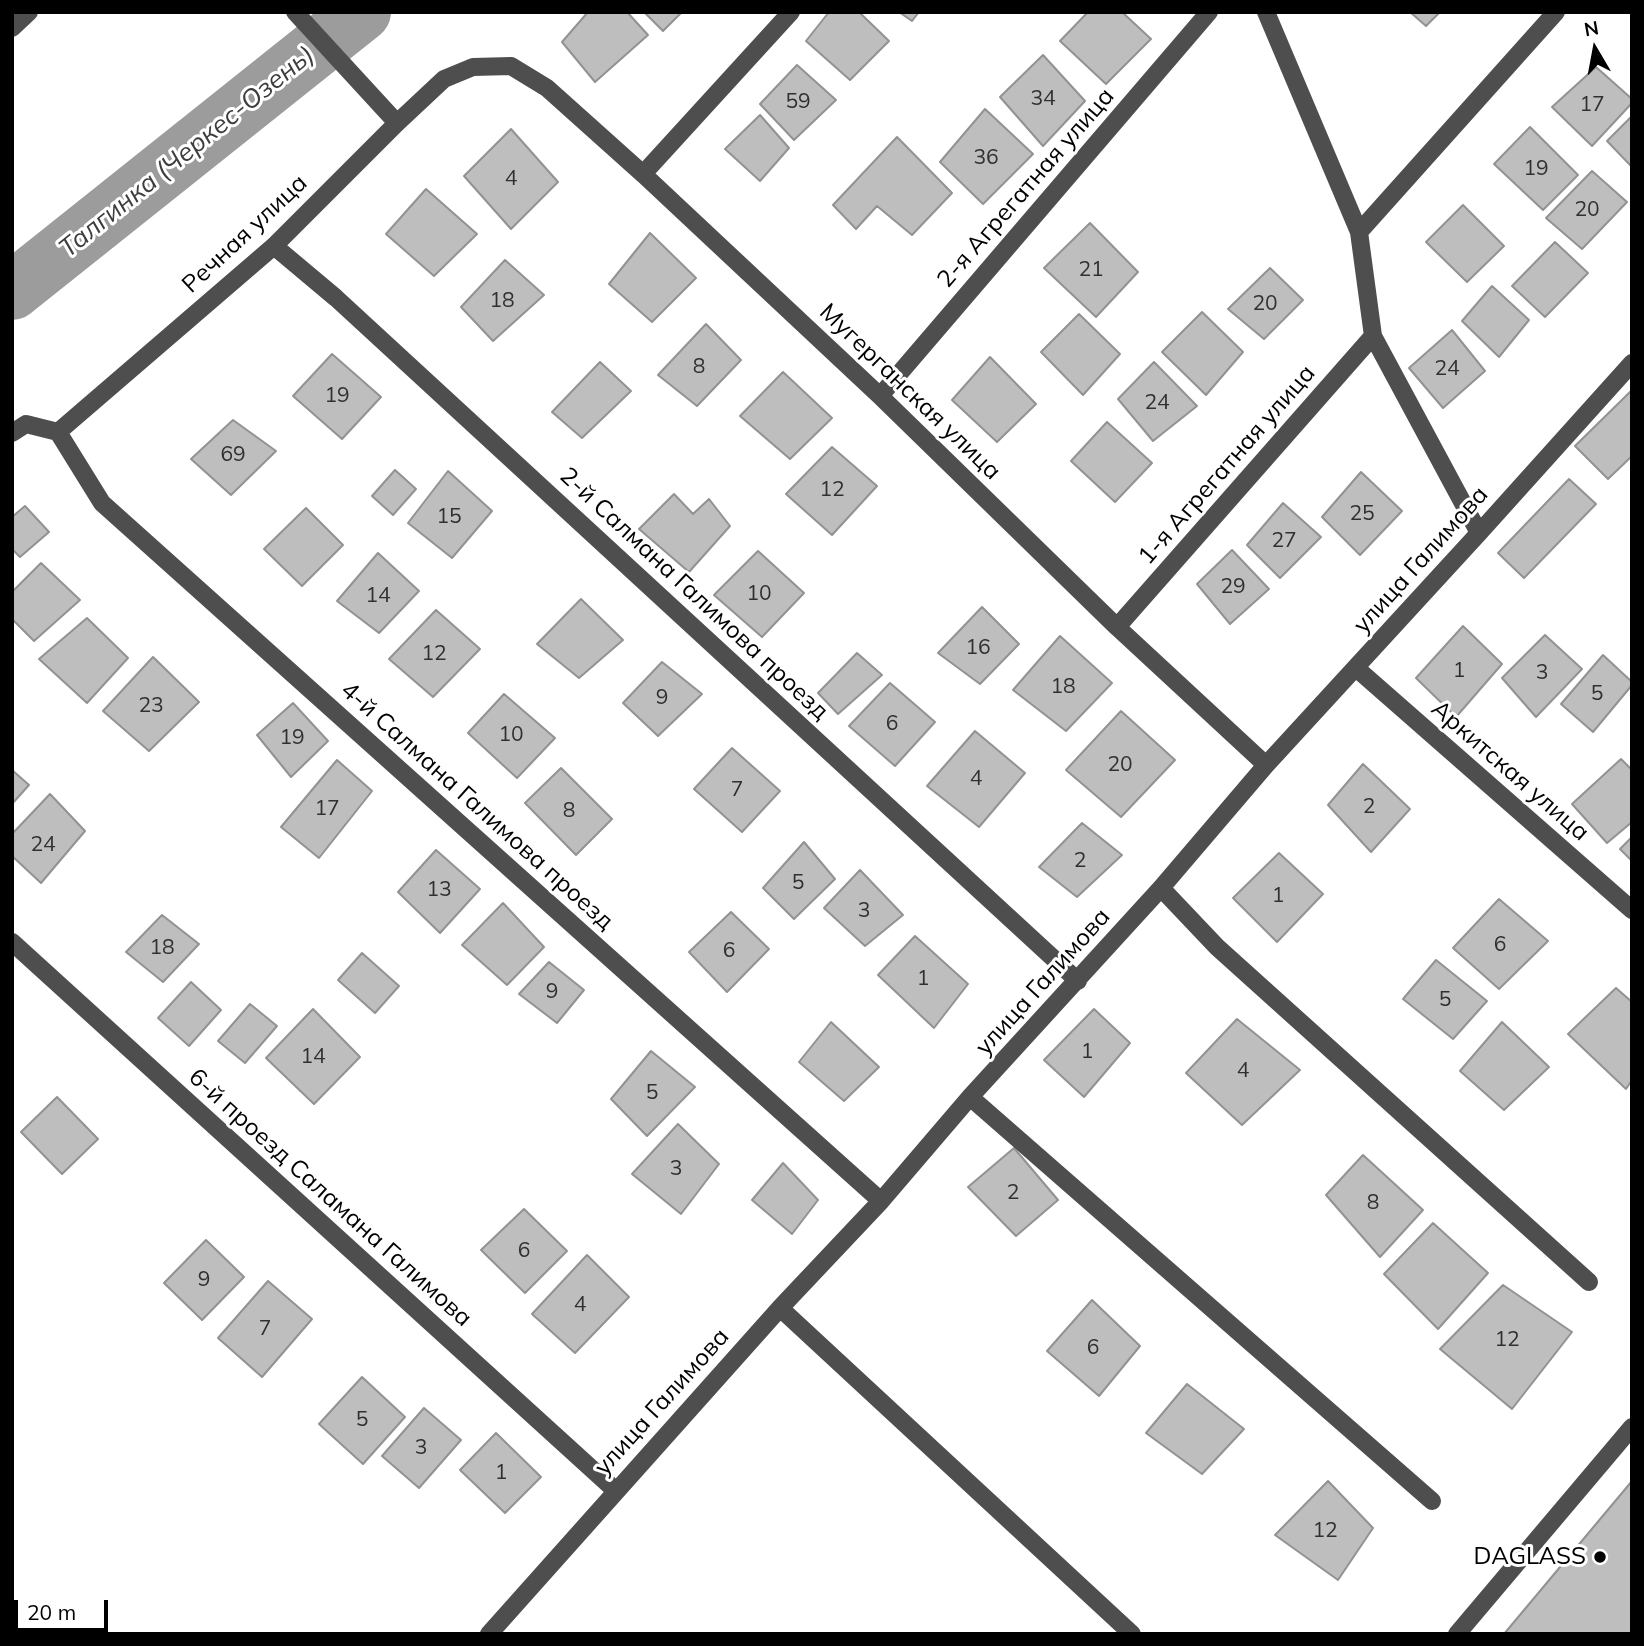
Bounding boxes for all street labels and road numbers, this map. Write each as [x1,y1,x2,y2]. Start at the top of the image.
street label: 2-я Агрегатная улица [931,82,1121,294]
street label: Речная улица [177,169,313,299]
street label: Мугерганская улица [813,298,1007,486]
street label: 1-я Агрегатная улица [1132,359,1322,571]
street label: 2-й Салмана Галимова проезд [554,462,834,726]
street label: улица Галимова [1348,481,1494,639]
street label: 4-й Салмана Галимова проезд [335,676,619,936]
street label: Аркитская улица [1425,695,1595,847]
street label: улица Галимова [970,903,1116,1061]
street label: 6-й проезд Саламана Галимова [182,1063,478,1333]
street label: улица Галимова [589,1323,735,1481]

